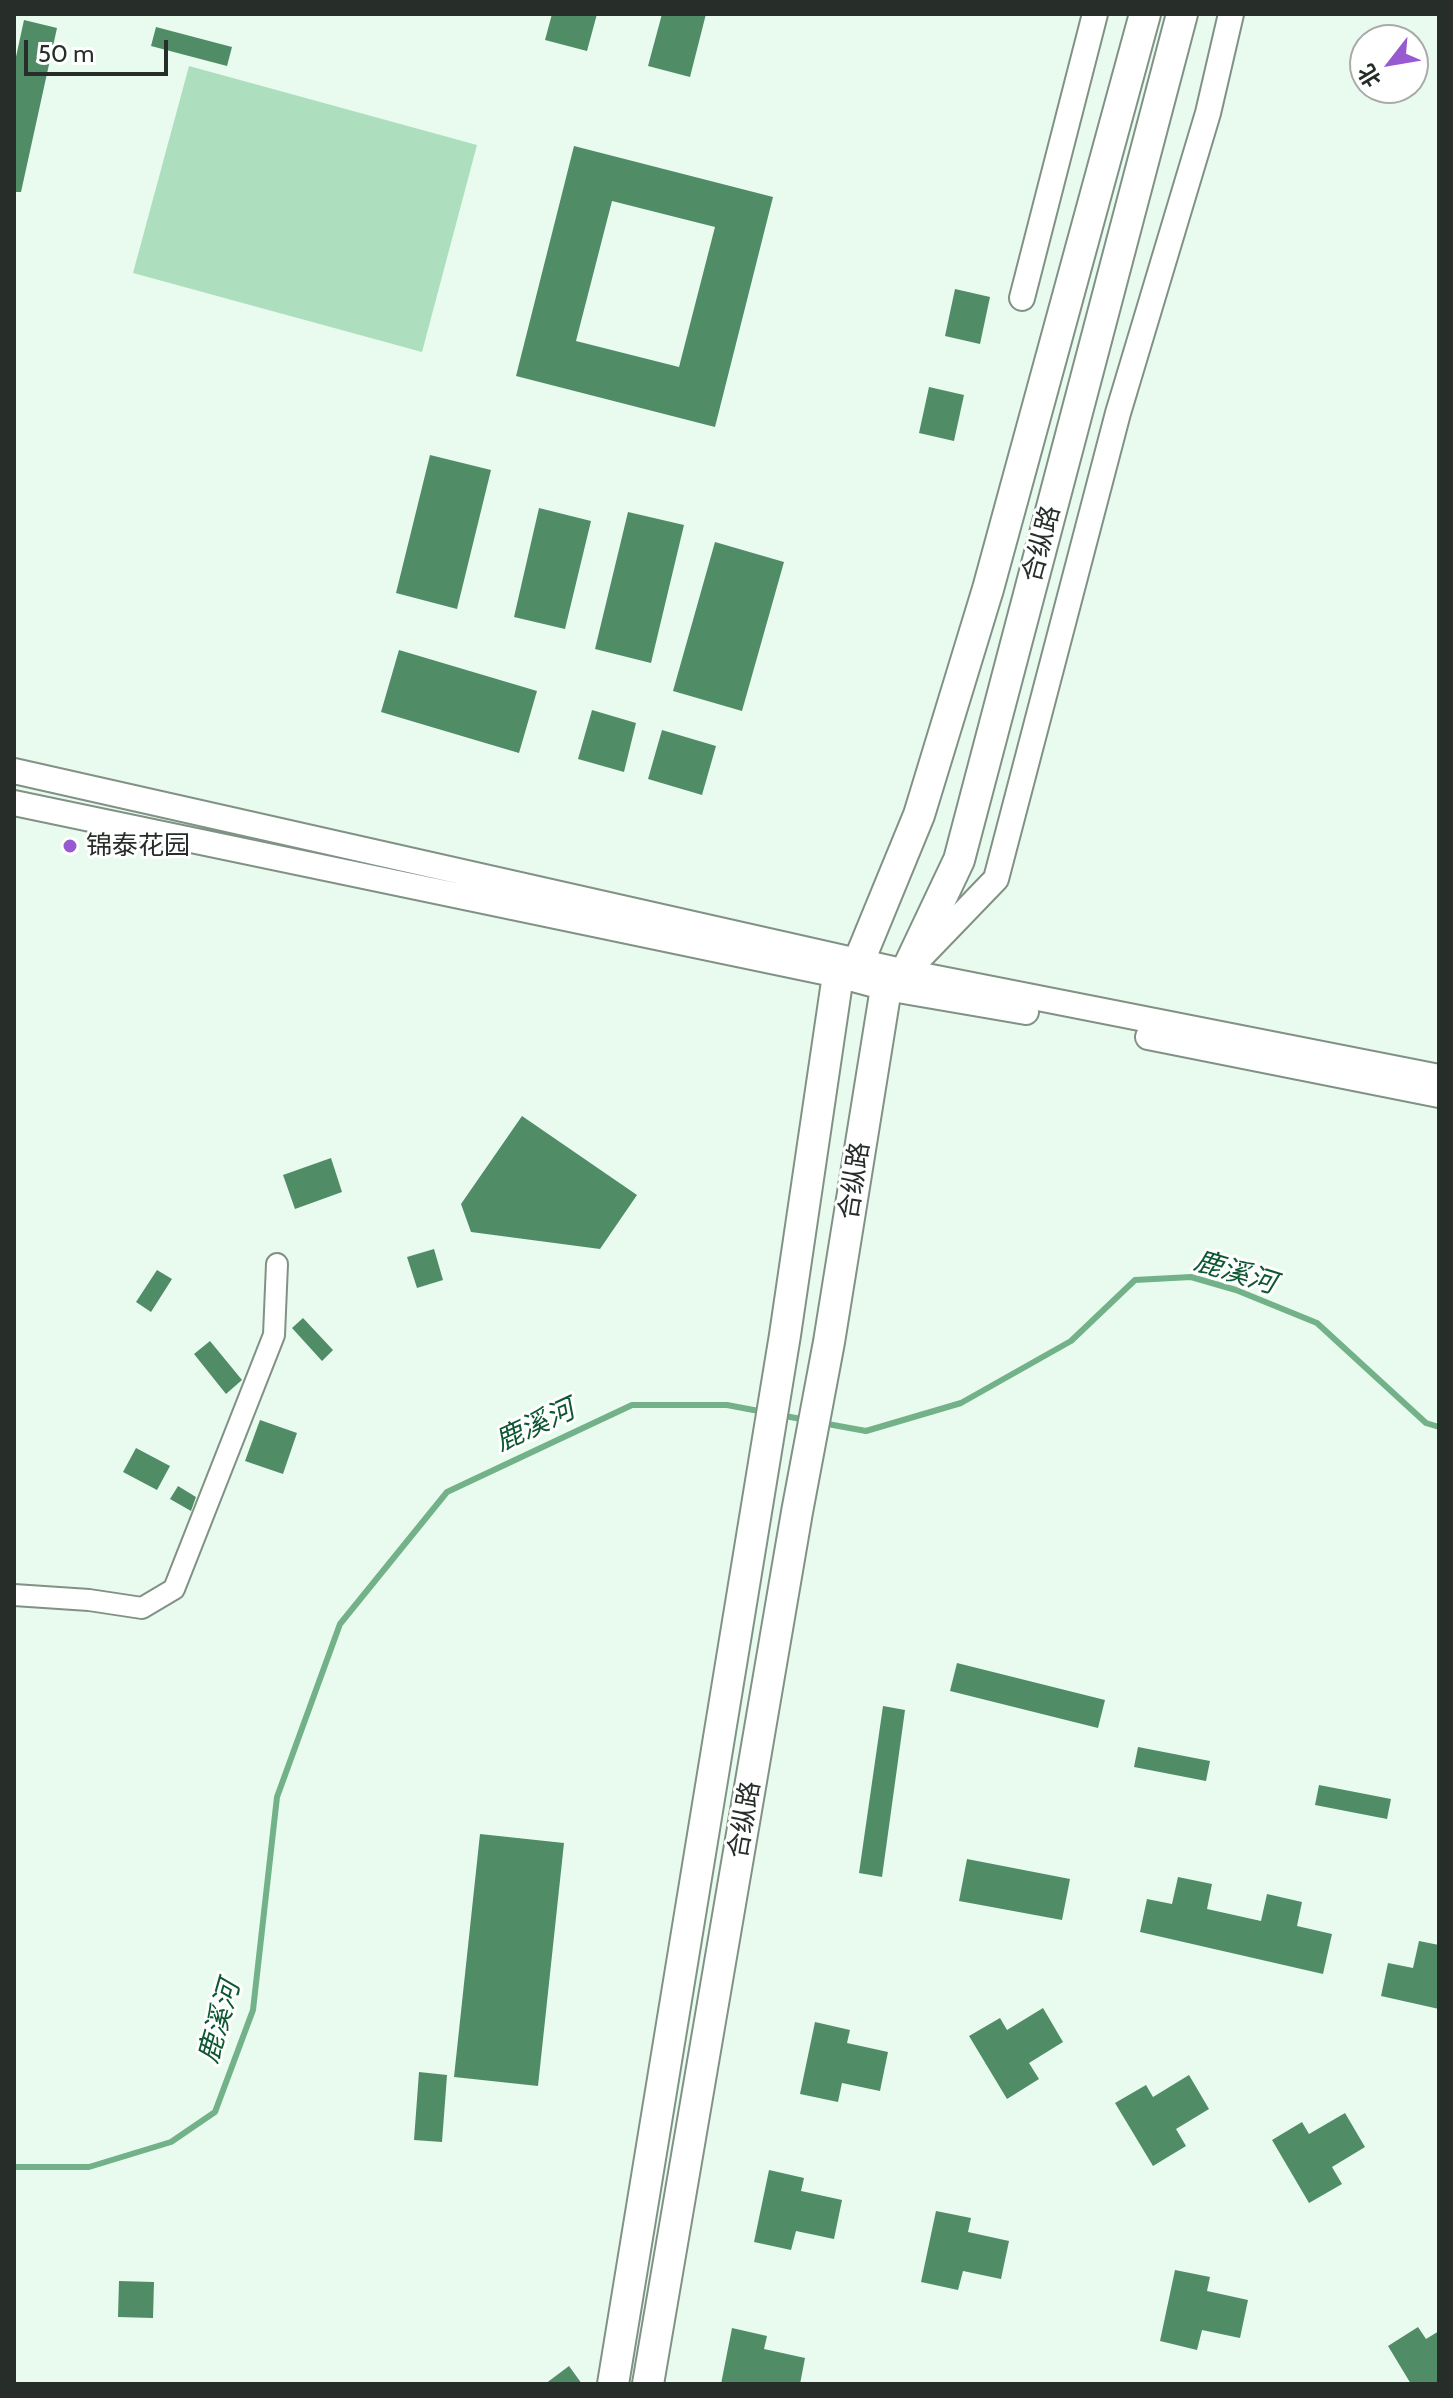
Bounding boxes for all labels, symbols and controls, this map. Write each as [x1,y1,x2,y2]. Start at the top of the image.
scale bar [28,24,172,74]
north arrow [1349,24,1429,104]
text: 50 m [38,39,94,68]
text: 北 [1352,59,1387,92]
street label: 合纵路 [1017,502,1067,586]
place label: 锦泰花园 [86,830,190,862]
marker: 锦泰花园 [61,837,79,855]
street label: 合纵路 [833,1140,877,1222]
water label: 鹿溪河 [1190,1245,1280,1301]
water label: 鹿溪河 [490,1393,580,1459]
street label: 合纵路 [723,1779,767,1861]
water label: 鹿溪河 [192,1977,248,2067]

